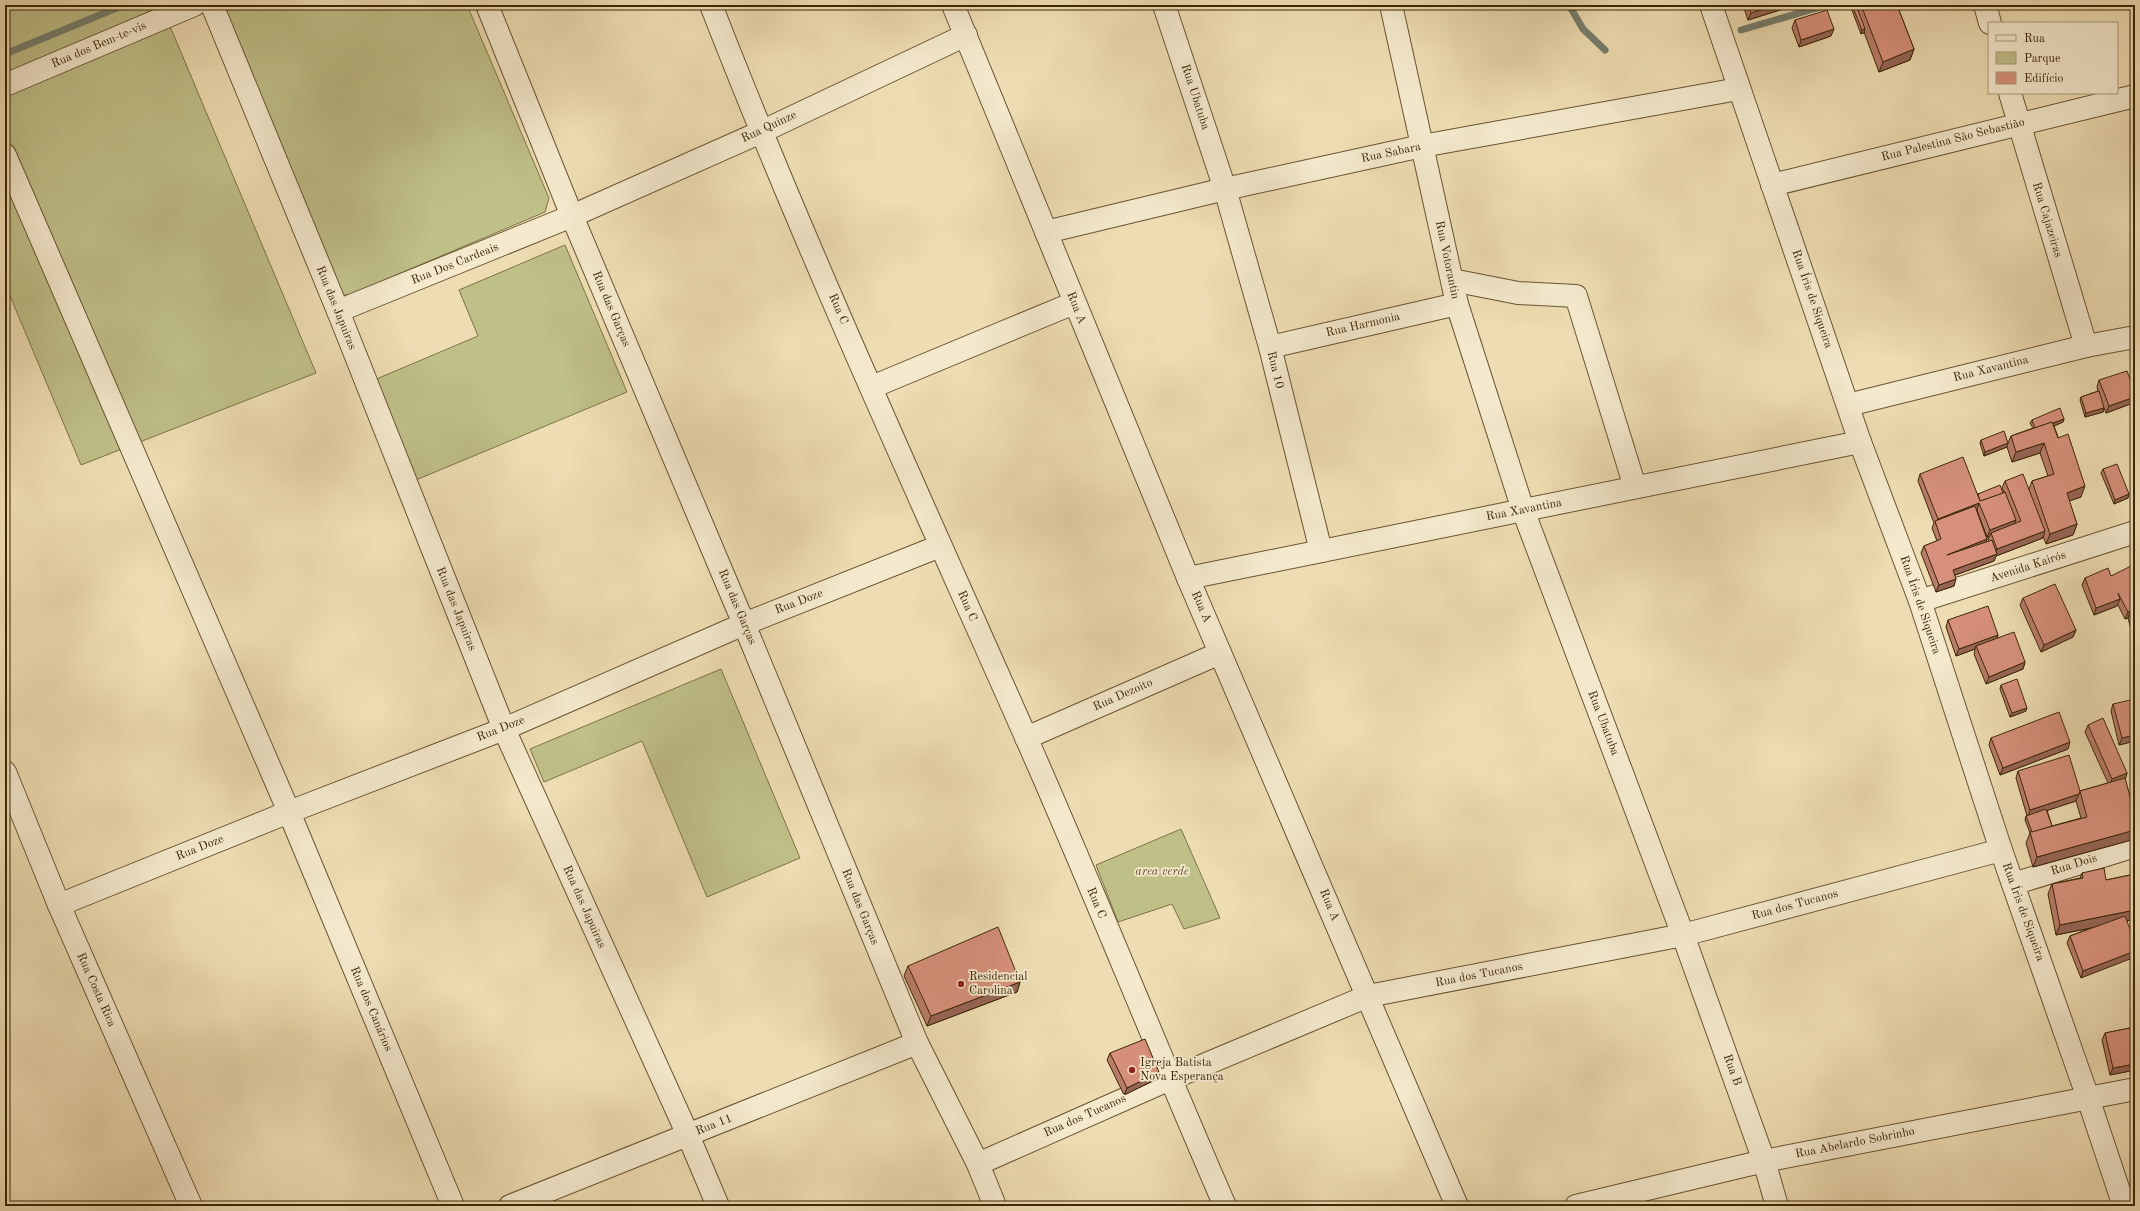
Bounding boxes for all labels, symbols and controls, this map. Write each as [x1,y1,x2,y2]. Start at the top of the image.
street label: Rua dos Bem-te-vis [50,20,148,70]
legend [1988,22,2118,94]
text: Rua [2024,33,2045,45]
text: Parque [2024,53,2061,65]
street label: Rua Ubatuba [1179,63,1211,131]
text: Edifício [2024,73,2063,85]
street label: Rua Quinze [739,109,799,145]
street label: Rua Palestina São Sebastião [1880,116,2026,164]
street label: Rua Sabara [1360,141,1422,165]
street label: Rua Cajazeiras [2030,181,2064,259]
street label: Rua Votorantin [1433,220,1461,301]
street label: Rua Dos Cardeais [410,241,500,287]
street label: Rua Íris de Siqueira [1789,247,1837,350]
street label: Rua das Japuiras [314,264,358,352]
street label: Rua das Garças [590,269,632,349]
street label: Rua A [1064,290,1088,326]
street label: Rua C [826,292,850,326]
street label: Rua Harmonia [1325,311,1401,339]
street label: Rua 10 [1265,350,1285,390]
street label: Rua Xavantina [1952,354,2030,384]
street label: Rua Xavantina [1485,497,1563,523]
street label: Avenida Kairós [1988,549,2068,585]
street label: Rua Íris de Siqueira [1897,553,1945,656]
street label: Rua das Japuiras [434,565,478,653]
street label: Rua das Garças [716,567,758,647]
street label: Rua Doze [773,587,825,617]
street label: Rua C [955,589,979,623]
street label: Rua A [1189,589,1213,625]
street label: Rua Dezoito [1091,677,1155,713]
street label: Rua Ubatuba [1585,689,1621,757]
street label: Rua Doze [475,714,527,744]
street label: Rua Doze [174,833,226,863]
street label: Rua Dois [2049,852,2099,878]
street label: Rua Íris de Siqueira [2000,860,2049,963]
street label: Rua das Japuiras [560,864,608,950]
park label: area verde [1135,866,1189,878]
street label: Rua das Garças [839,867,881,947]
street label: Rua C [1084,886,1108,920]
street label: Rua A [1317,887,1341,923]
street label: Rua dos Tucanos [1751,888,1839,922]
street label: Rua Costa Rica [74,951,118,1029]
street label: Rua dos Tucanos [1434,961,1524,989]
street label: Rua dos Canários [348,965,394,1053]
place label: Residencial Carolina [969,971,1027,997]
marker: Residencial Carolina [956,979,966,989]
street label: Rua B [1721,1053,1743,1087]
place label: Igreja Batista Nova Esperança [1140,1057,1224,1083]
marker: Igreja Batista Nova Esperança [1127,1065,1137,1075]
street label: Rua dos Tucanos [1042,1092,1128,1140]
street label: Rua 11 [694,1112,734,1138]
street label: Rua Abelardo Sobrinho [1794,1126,1916,1160]

